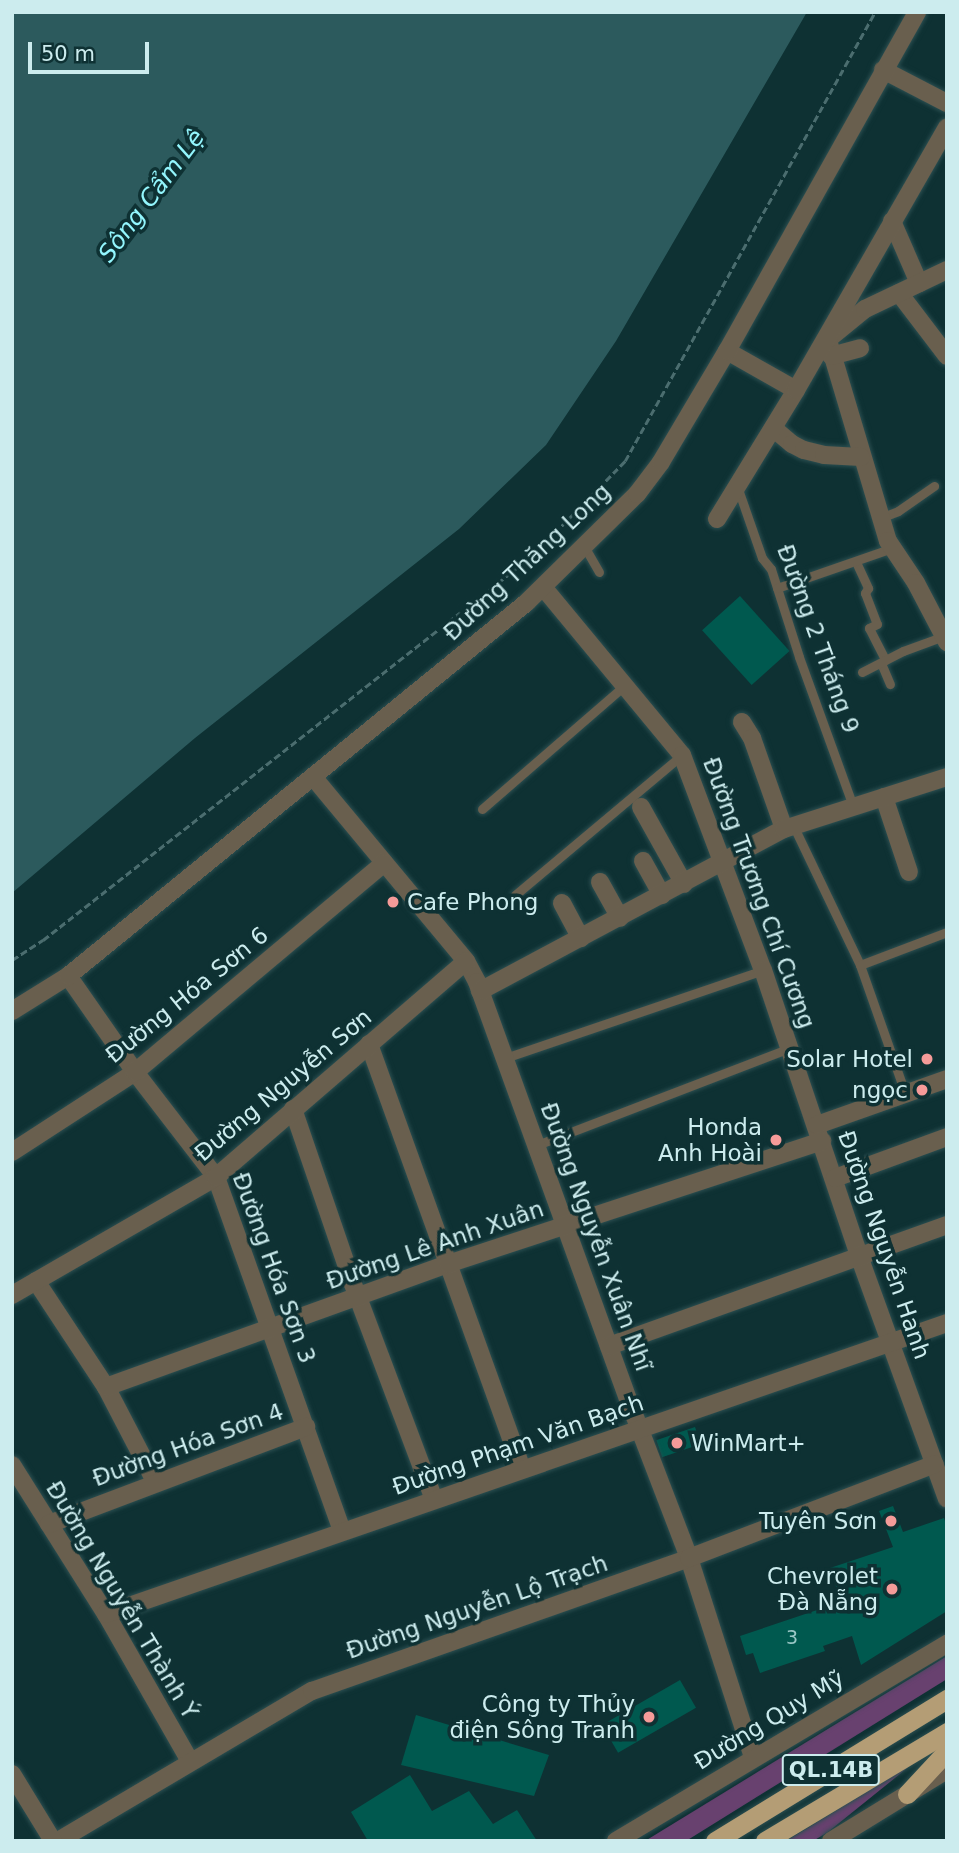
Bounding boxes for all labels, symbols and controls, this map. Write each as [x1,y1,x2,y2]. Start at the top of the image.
scale bar [32,28,152,72]
text: 50 m [41,42,95,66]
water label: Sông Cẩm Lệ [93,124,211,268]
street label: Đường Thăng Long [438,478,616,646]
street label: Đường 2 Tháng 9 [771,541,865,737]
street label: Đường Trương Chí Cương [697,754,821,1032]
place label: Cafe Phong [407,888,538,916]
marker: Cafe Phong [385,894,401,910]
street label: Đường Hóa Sơn 6 [100,921,274,1069]
street label: Đường Nguyễn Sơn [189,1003,377,1167]
place label: Solar Hotel [786,1045,913,1073]
marker: Solar Hotel [919,1051,935,1067]
place label: ngọc [852,1076,908,1104]
marker: ngọc [914,1082,930,1098]
street label: Đường Nguyễn Xuân Nhĩ [535,1099,657,1375]
place label: Honda Anh Hoài [658,1113,762,1167]
street label: Đường Nguyễn Hanh [832,1127,936,1363]
marker: Honda Anh Hoài [768,1132,784,1148]
street label: Đường Hóa Sơn 3 [227,1169,321,1367]
street label: Đường Lê Anh Xuân [323,1195,547,1295]
street label: Đường Phạm Văn Bạch [389,1389,647,1501]
street label: Đường Hóa Sơn 4 [89,1398,287,1492]
place label: WinMart+ [691,1429,806,1457]
marker: WinMart+ [669,1435,685,1451]
street label: Đường Nguyễn Thành Ý [40,1476,204,1724]
place label: Tuyên Sơn [759,1507,877,1535]
marker: Tuyên Sơn [883,1513,899,1529]
street label: Đường Nguyễn Lộ Trạch [343,1549,611,1665]
place label: Chevrolet Đà Nẵng [767,1562,878,1616]
marker: Chevrolet Đà Nẵng [884,1581,900,1597]
house number: 3 [786,1627,798,1649]
street label: Đường Quy Mỹ [689,1664,849,1776]
place label: Công ty Thủy điện Sông Tranh [449,1690,635,1744]
marker: Công ty Thủy điện Sông Tranh [641,1709,657,1725]
road number: QL.14B [780,1752,882,1788]

